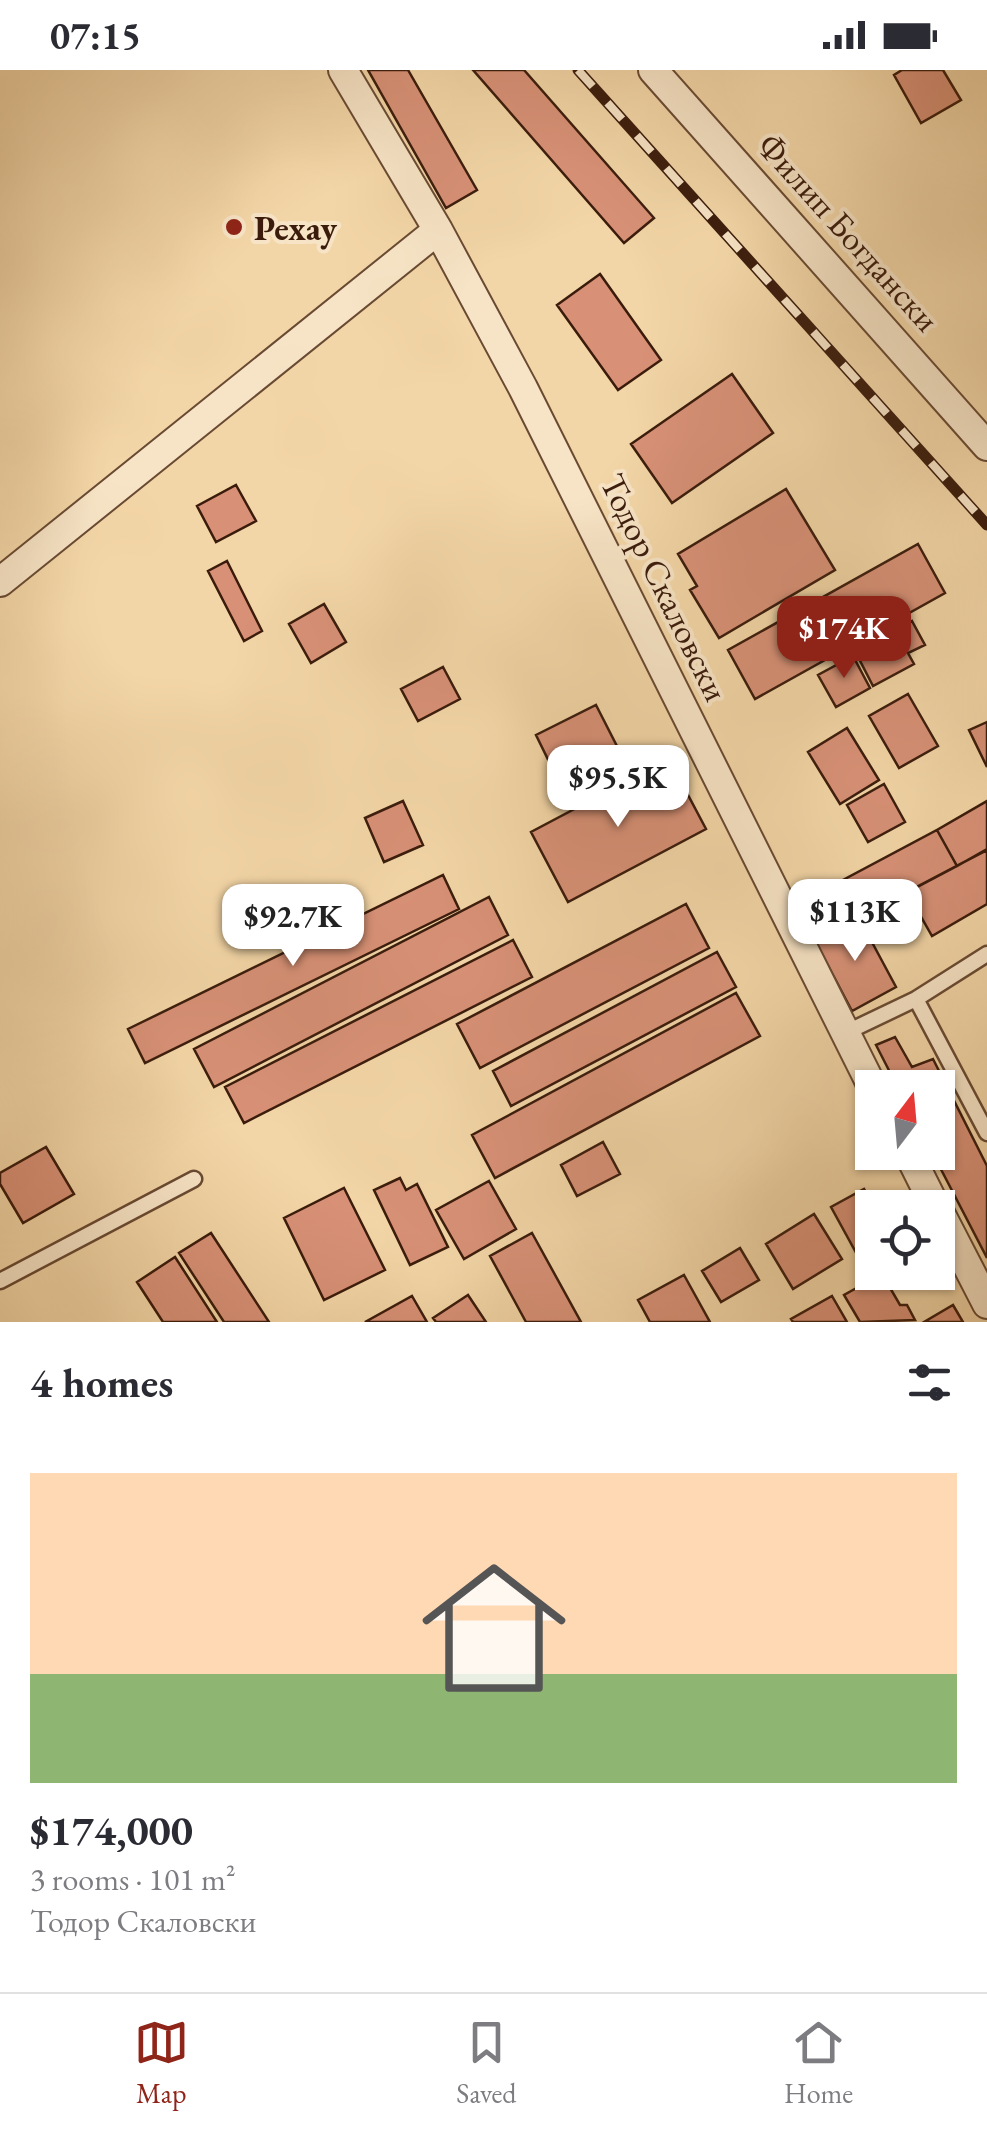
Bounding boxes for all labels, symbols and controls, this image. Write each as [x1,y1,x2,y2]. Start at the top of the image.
text: 07:15 [50,11,141,60]
street label: Филип Богдански [748,123,950,341]
place label: Рехау [254,205,338,250]
marker: Рехау [223,216,245,238]
street label: Тодор Скаловски [590,466,739,709]
pin: $174K [774,596,914,681]
text: $174K [799,607,889,649]
pin: $95.5K [537,745,699,830]
text: $95.5K [569,756,667,798]
pin: $113K [785,879,925,964]
pin: $92.7K [212,884,374,969]
text: $113K [810,890,900,932]
text: $92.7K [244,895,342,937]
north arrow [855,1070,955,1170]
map controls [855,1070,955,1290]
button: locate [855,1190,955,1290]
text: 4 homes [30,1355,173,1410]
icon: filters [902,1355,957,1410]
icon: home [404,1538,584,1718]
text: $174,000 [30,1803,193,1858]
text: 3 rooms · 101 m² [30,1858,236,1900]
text: Тодор Скаловски [30,1900,256,1942]
tab: Map [134,2015,189,2111]
tab: Saved [456,2015,516,2111]
tab: Home [784,2015,853,2111]

